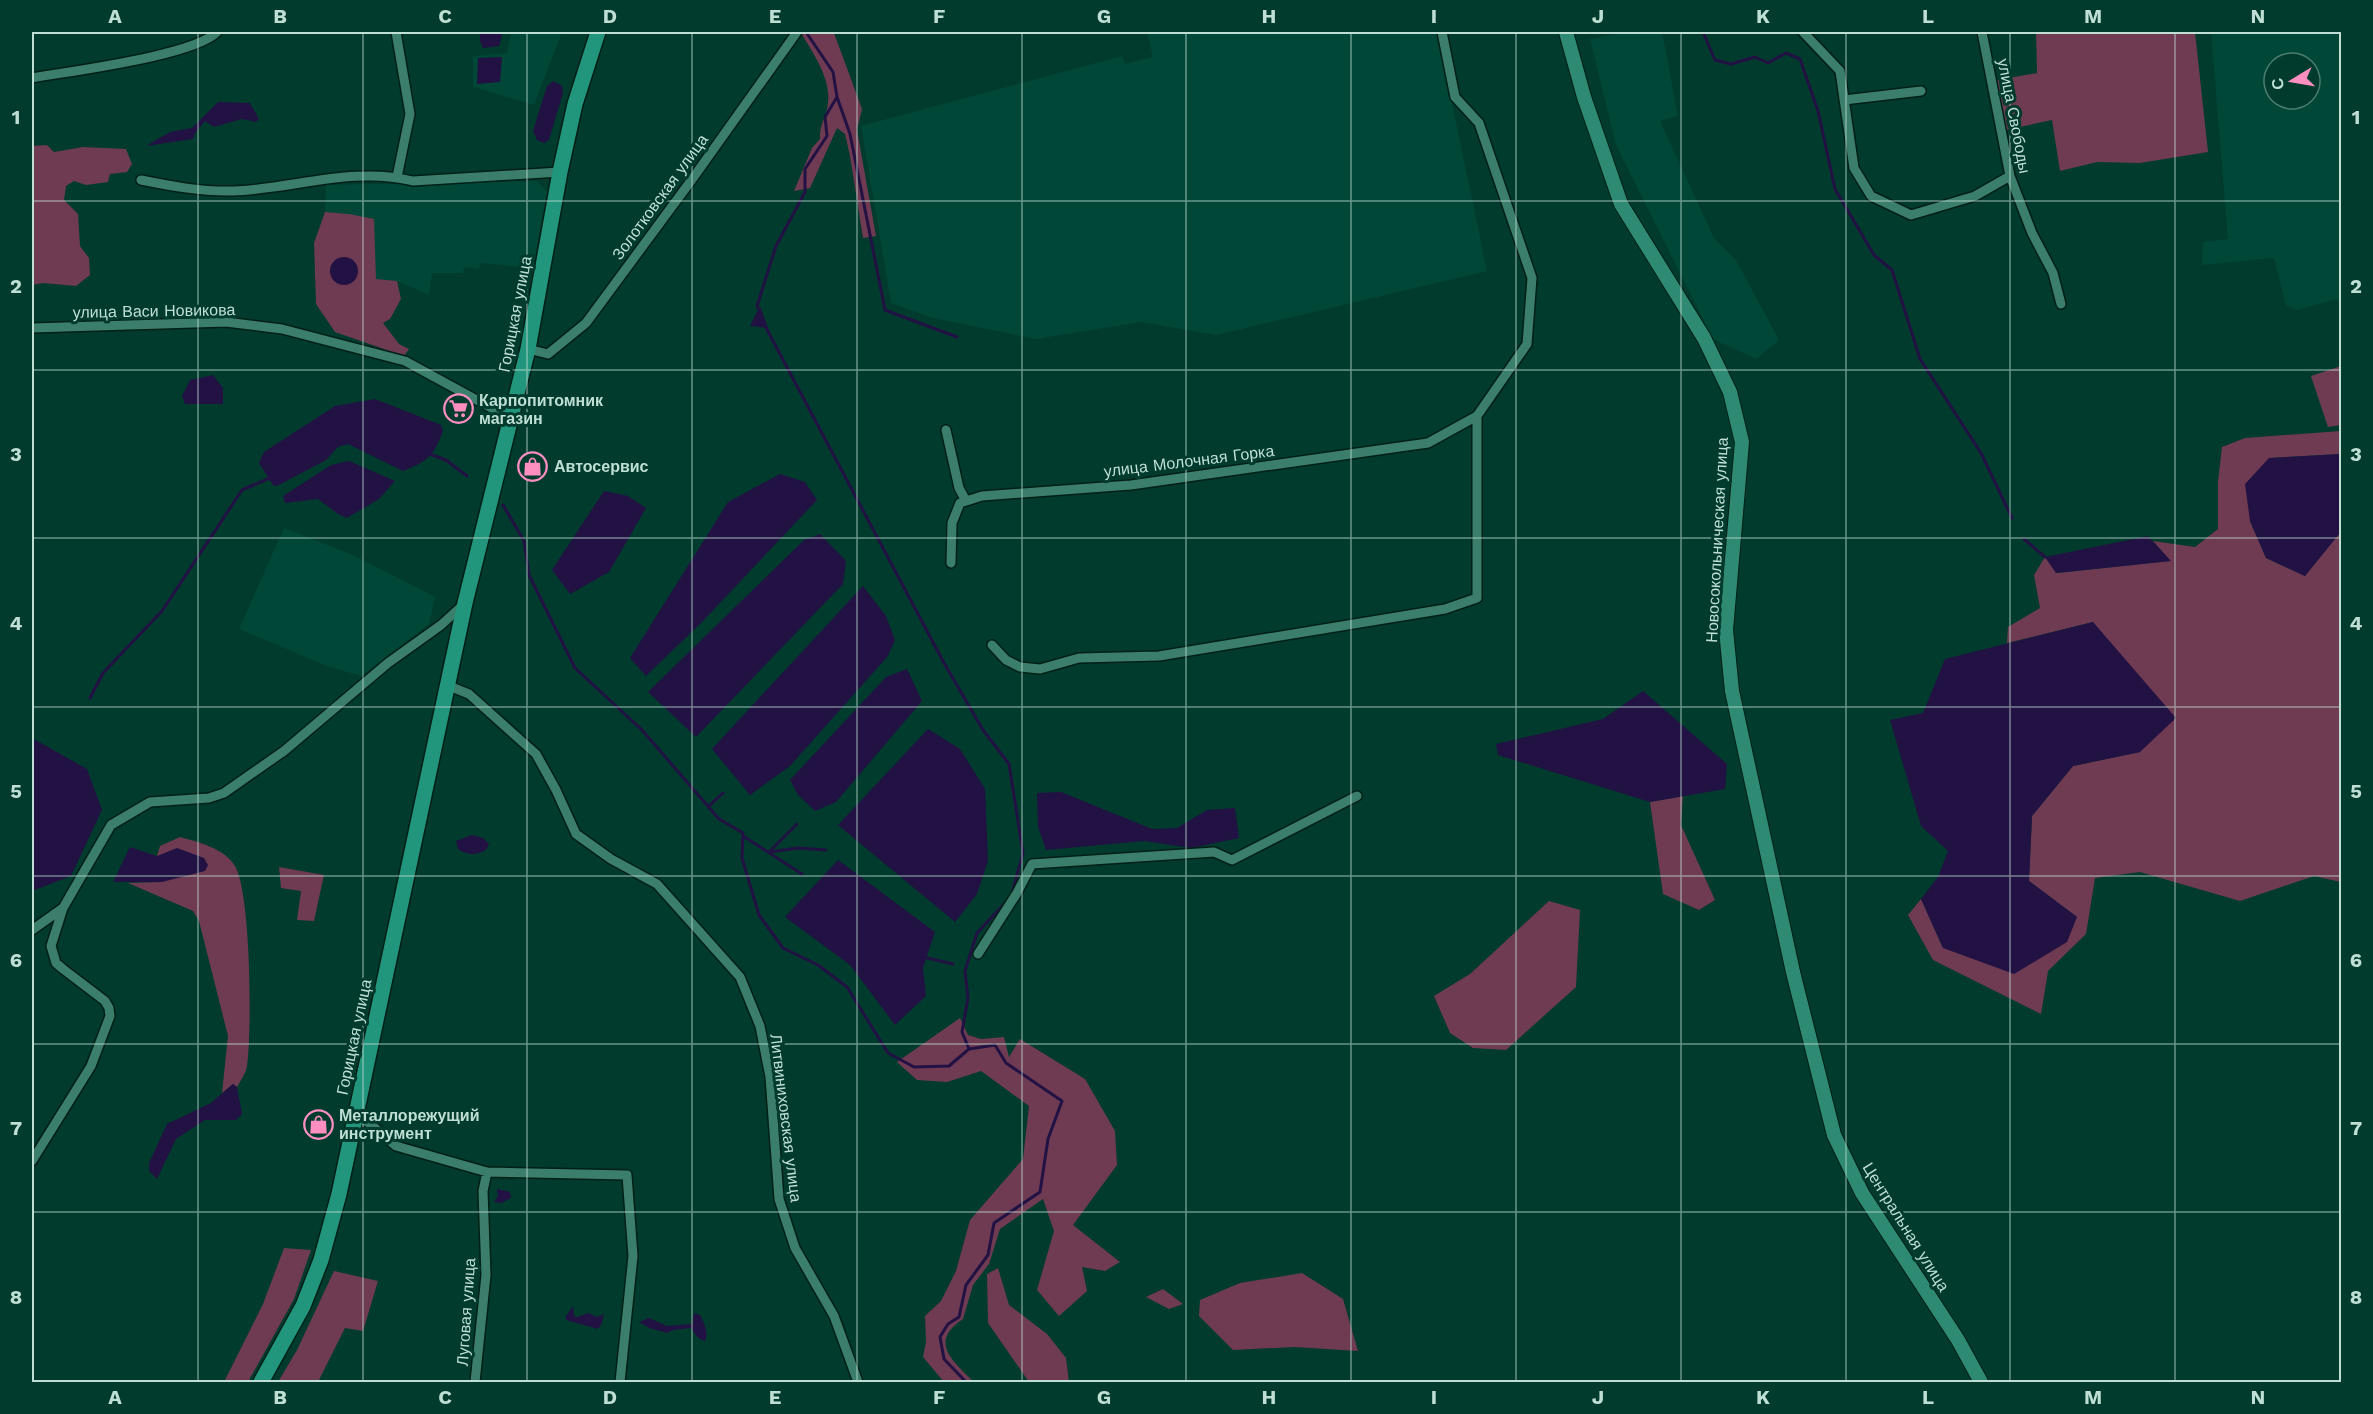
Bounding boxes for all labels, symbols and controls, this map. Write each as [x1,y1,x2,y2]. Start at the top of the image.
text: A [108,4,122,28]
text: B [273,4,287,28]
text: C [438,4,452,28]
text: D [603,4,617,28]
text: E [769,4,781,28]
text: F [933,4,945,28]
text: G [1097,4,1111,28]
text: H [1262,4,1276,28]
text: I [1431,4,1437,28]
text: J [1592,4,1604,28]
text: K [1756,4,1770,28]
text: L [1922,4,1934,28]
text: M [2084,4,2102,28]
text: N [2251,4,2265,28]
north arrow [2262,51,2322,111]
street label: улица Свободы [1994,57,2034,175]
text: С [2267,76,2288,91]
text: 1 [12,105,20,129]
text: 1 [2352,105,2360,129]
street label: Золотковская улица [608,131,712,263]
street label: Горицкая улица [494,254,536,374]
text: 2 [10,274,22,298]
text: 2 [2350,274,2362,298]
street label: улица Васи Новикова [73,300,236,322]
place label: Карпопитомник магазин [479,391,604,428]
supermarket icon: Карпопитомник магазин [442,393,474,425]
street label: Новосокольническая улица [1702,437,1732,643]
street label: улица Молочная Горка [1103,441,1275,481]
text: 3 [10,442,22,466]
text: 3 [2350,442,2362,466]
shop icon: Автосервис [517,450,549,482]
place label: Автосервис [554,457,649,476]
text: 4 [10,611,23,635]
text: 4 [2350,611,2363,635]
text: 5 [10,779,22,803]
text: 5 [2350,779,2362,803]
text: 6 [10,948,22,972]
text: 6 [2350,948,2362,972]
street label: Горицкая улица [332,977,376,1097]
street label: Литвиниховская улица [766,1033,806,1203]
place label: Металлорежущий инструмент [339,1106,480,1143]
shop icon: Металлорежущий инструмент [302,1108,334,1140]
text: 7 [10,1116,22,1140]
text: 7 [2350,1116,2362,1140]
street label: Центральная улица [1859,1159,1953,1295]
street label: Луговая улица [453,1257,479,1367]
text: 8 [10,1285,22,1309]
text: 8 [2350,1285,2362,1309]
text: A [108,1385,122,1409]
text: B [273,1385,287,1409]
text: C [438,1385,452,1409]
text: D [603,1385,617,1409]
text: E [769,1385,781,1409]
text: F [933,1385,945,1409]
text: G [1097,1385,1111,1409]
text: H [1262,1385,1276,1409]
text: I [1431,1385,1437,1409]
text: J [1592,1385,1604,1409]
text: K [1756,1385,1770,1409]
text: L [1922,1385,1934,1409]
text: M [2084,1385,2102,1409]
text: N [2251,1385,2265,1409]

